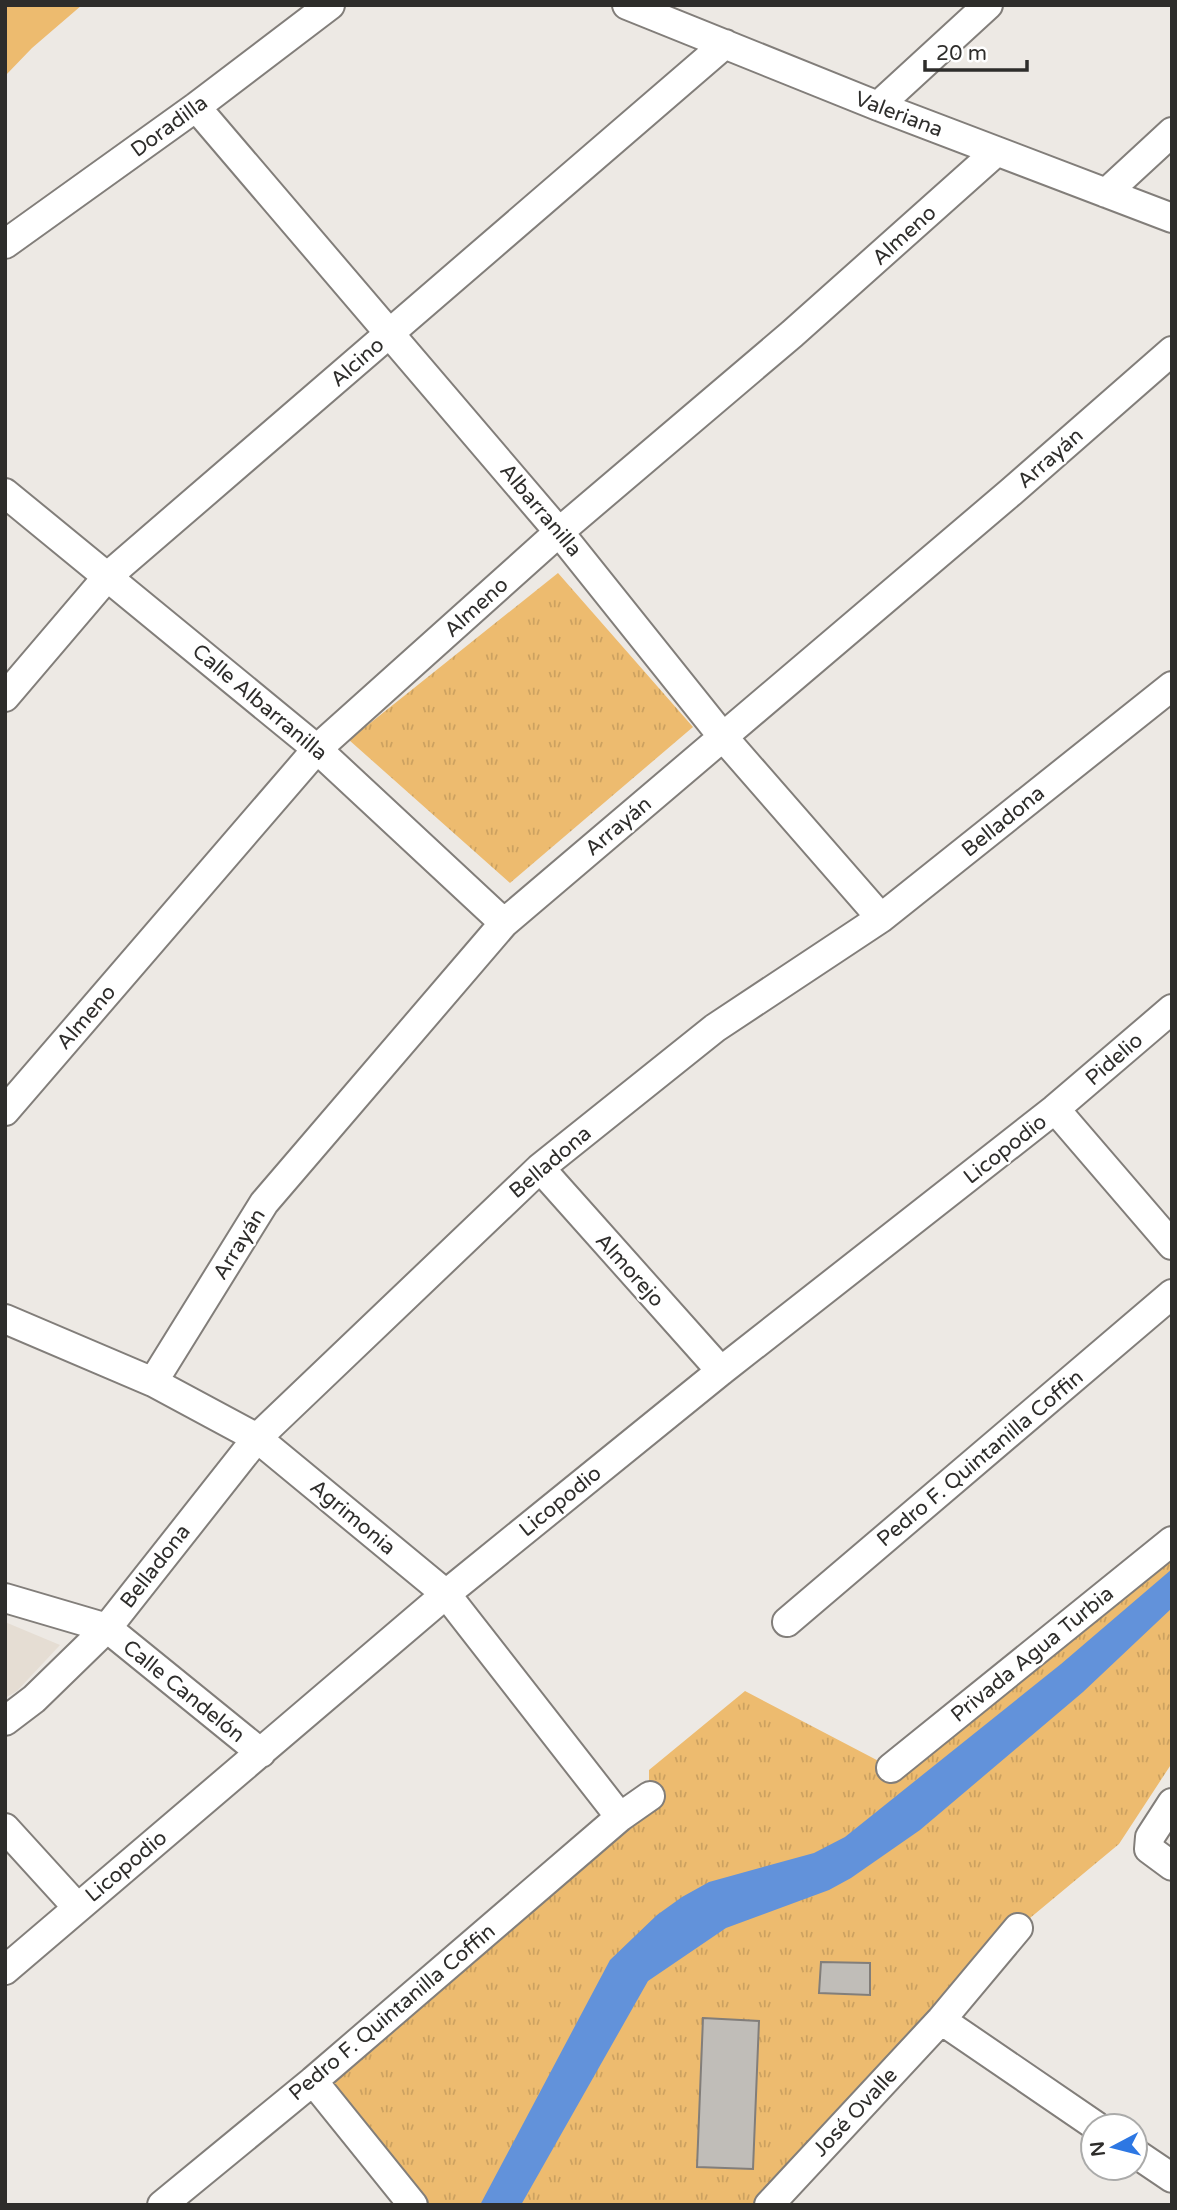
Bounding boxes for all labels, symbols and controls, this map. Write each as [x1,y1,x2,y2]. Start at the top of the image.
scale bar [925,28,1026,72]
text: 20 m [936,41,987,66]
street label: Valeriana [851,86,946,143]
street label: Doradilla [126,90,213,163]
street label: Almeno [867,200,941,271]
street label: Alcino [325,332,389,392]
street label: Arrayán [1012,423,1088,494]
street label: Albarranilla [494,459,587,562]
street label: Almeno [439,572,513,643]
street label: Calle Albarranilla [187,639,332,766]
street label: Belladona [957,780,1050,862]
street label: Arrayán [580,791,657,861]
street label: Almeno [52,980,121,1055]
street label: Pidelio [1081,1028,1148,1091]
street label: Licopodio [959,1109,1052,1190]
street label: Belladona [504,1121,596,1204]
street label: Arrayán [208,1204,271,1284]
street label: Almorejo [590,1228,669,1312]
street label: Pedro F. Quintanilla Coffin [872,1365,1089,1552]
street label: Licopodio [514,1461,606,1542]
street label: Agrimonia [305,1474,400,1560]
street label: Belladona [115,1520,196,1613]
street label: Privada Agua Turbia [946,1581,1119,1728]
street label: Calle Candelón [118,1635,250,1748]
street label: Licopodio [81,1825,172,1908]
street label: Pedro F. Quintanilla Coffin [284,1919,501,2106]
street label: José Ovalle [808,2063,903,2162]
north arrow [1079,2112,1149,2182]
text: N [1086,2140,1110,2158]

